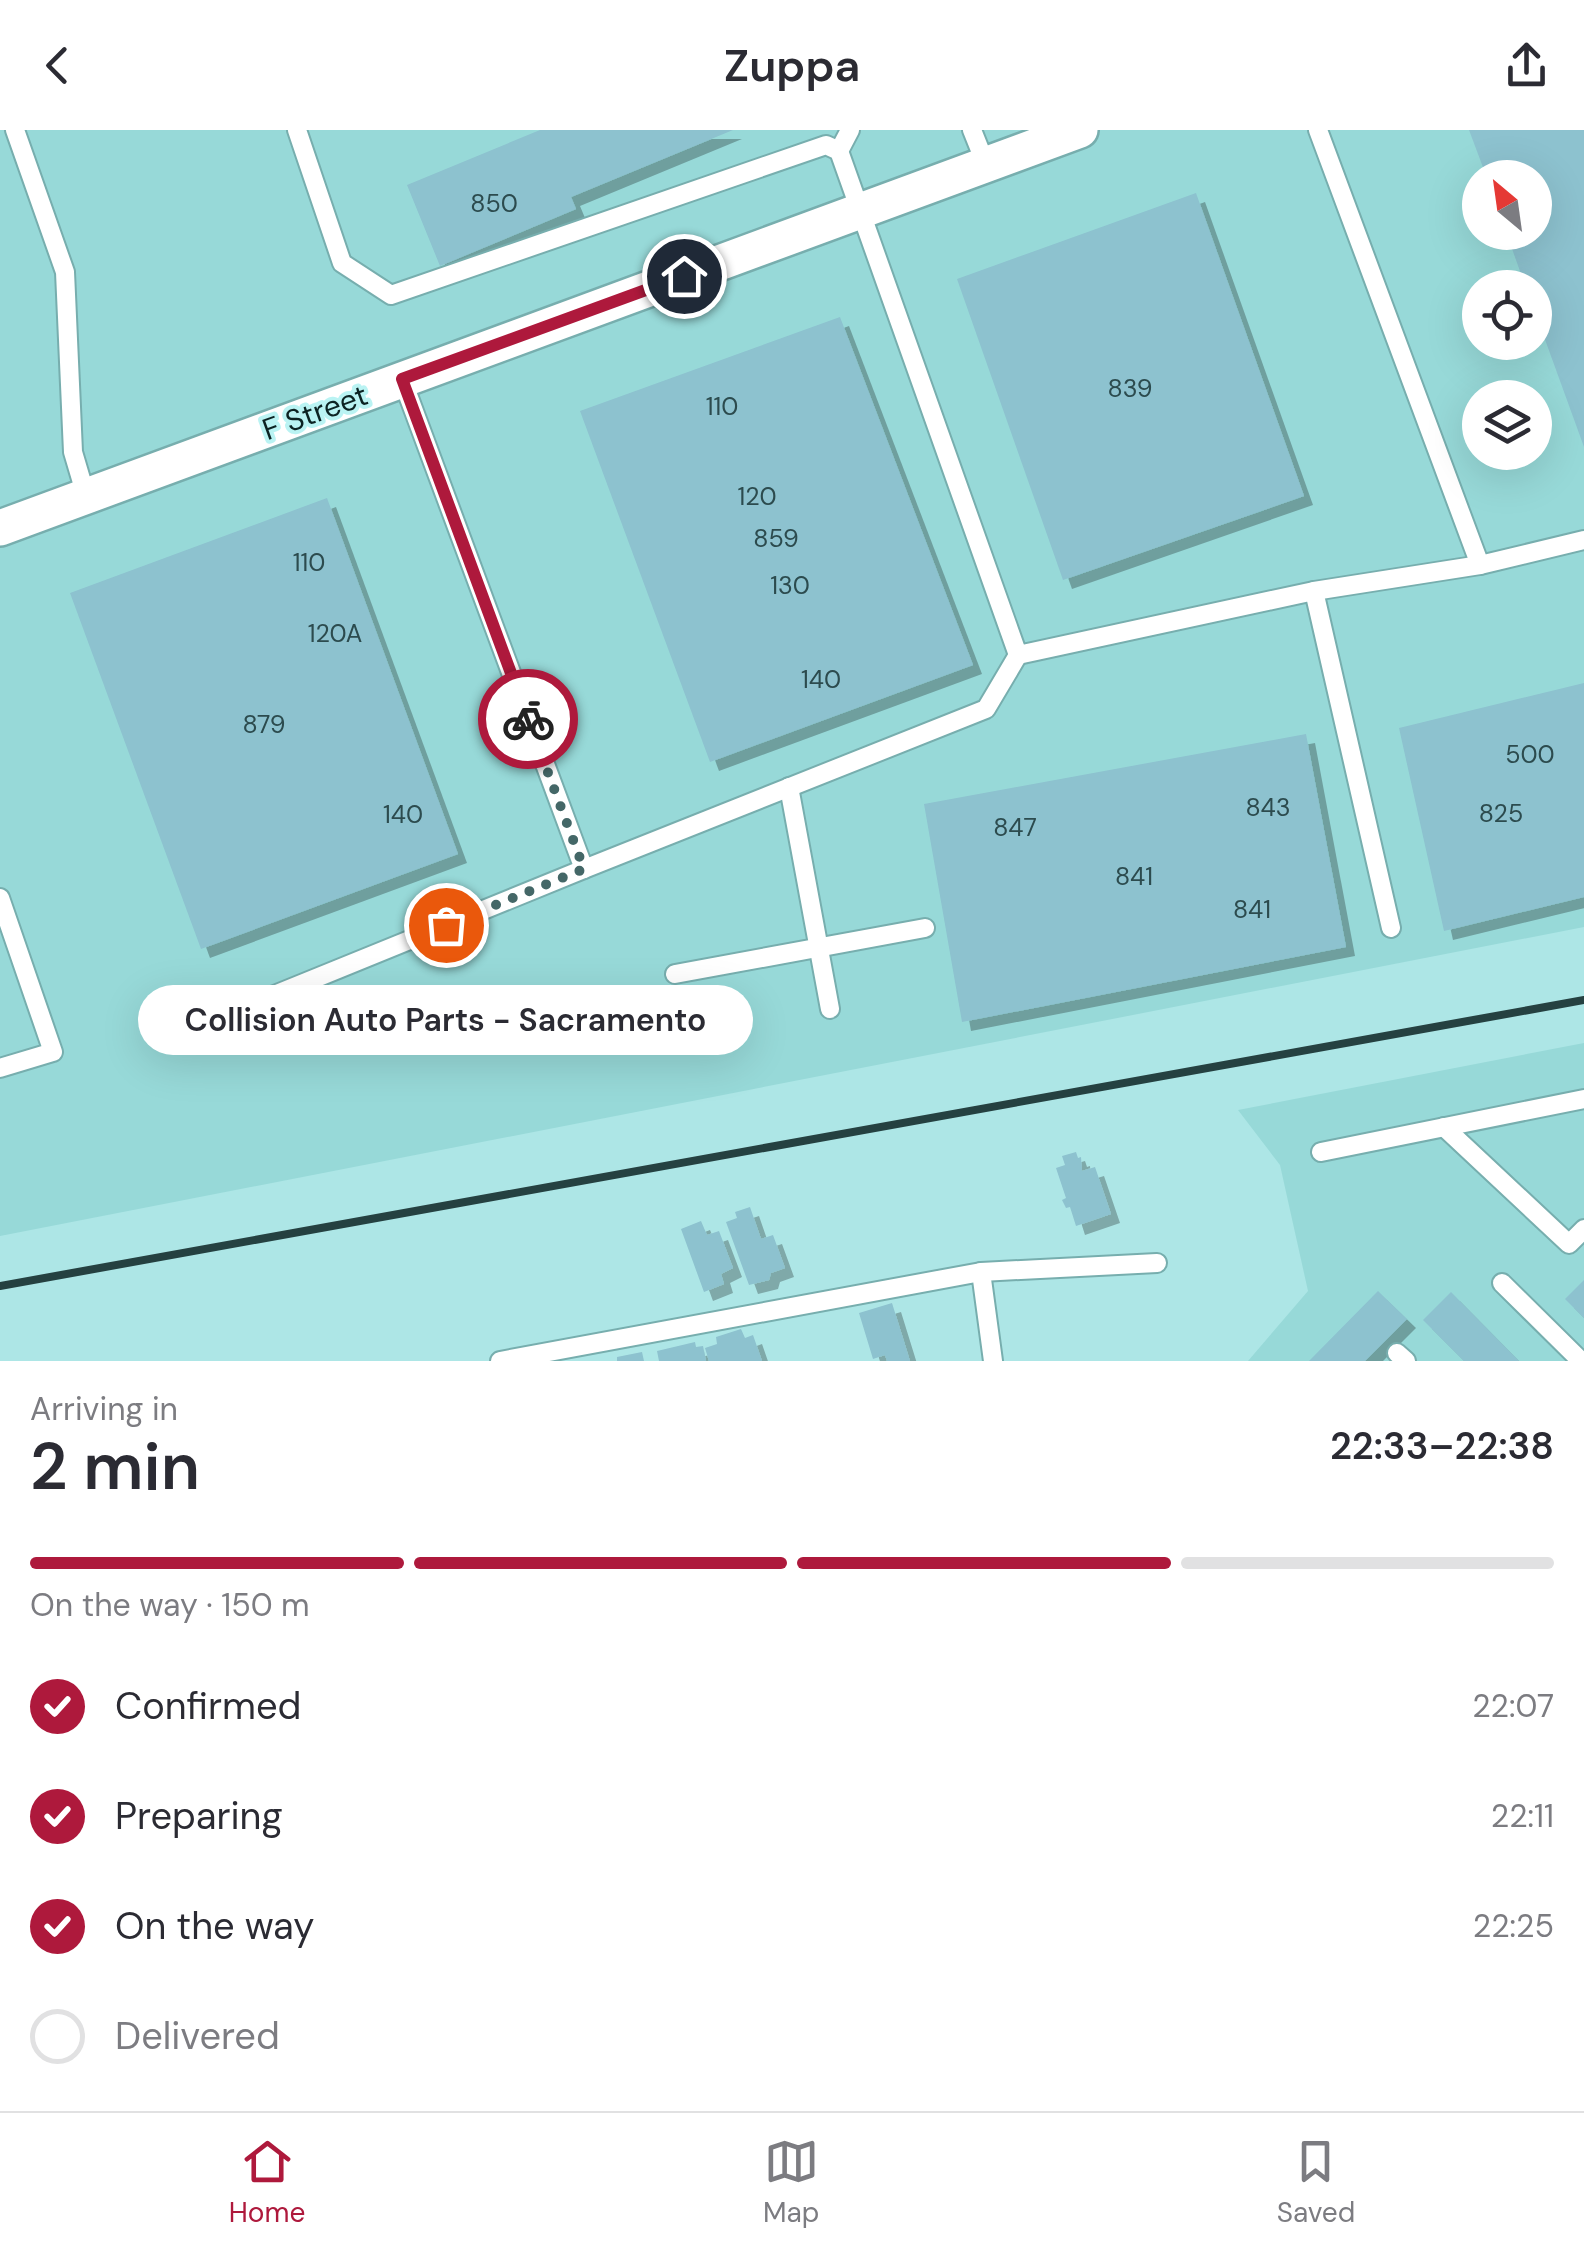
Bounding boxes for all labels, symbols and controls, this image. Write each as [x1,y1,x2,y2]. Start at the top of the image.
text: Zuppa [724,36,860,95]
icon: back [30,38,85,93]
icon: share [1499,38,1554,93]
north arrow [1462,160,1552,250]
map controls [1462,160,1552,470]
house number: 850 [470,187,518,220]
pin [642,234,727,319]
icon: home [657,249,712,304]
button: locate [1462,270,1552,360]
house number: 839 [1108,372,1152,405]
street label: F Street [257,375,373,449]
button: layers [1462,380,1552,470]
house number: 110 [706,390,738,423]
house number: 120 [737,480,777,513]
house number: 859 [753,522,799,555]
house number: 110 [293,546,325,579]
house number: 130 [770,569,810,602]
house number: 120A [308,617,362,650]
house number: 140 [801,663,841,696]
courier [478,669,578,769]
icon: bike [501,692,556,747]
house number: 879 [243,708,285,741]
house number: 500 [1505,738,1555,771]
house number: 843 [1245,791,1291,824]
house number: 825 [1479,797,1523,830]
house number: 140 [383,798,423,831]
house number: 847 [993,811,1037,844]
house number: 841 [1115,860,1153,893]
pin [404,883,489,968]
house number: 841 [1233,893,1271,926]
icon: bag [419,898,474,953]
callout: Collision Auto Parts - Sacramento [138,985,754,1055]
text: Collision Auto Parts - Sacramento [185,999,706,1041]
text: Arriving in [30,1388,178,1430]
text: 22:33–22:38 [1330,1421,1554,1471]
text: 2 min [30,1425,200,1509]
text: On the way · 150 m [30,1584,310,1626]
icon: check [30,1679,85,1734]
text: Confirmed [115,1681,301,1731]
text: 22:07 [1472,1685,1554,1727]
icon: check [30,1789,85,1844]
text: Preparing [115,1791,283,1841]
text: 22:11 [1491,1795,1554,1837]
icon: check [30,1899,85,1954]
text: On the way [115,1901,314,1951]
text: 22:25 [1473,1905,1554,1947]
text: Delivered [115,2011,280,2061]
tab: Home [229,2134,305,2231]
tab: Map [763,2134,819,2231]
tab: Saved [1277,2134,1355,2231]

